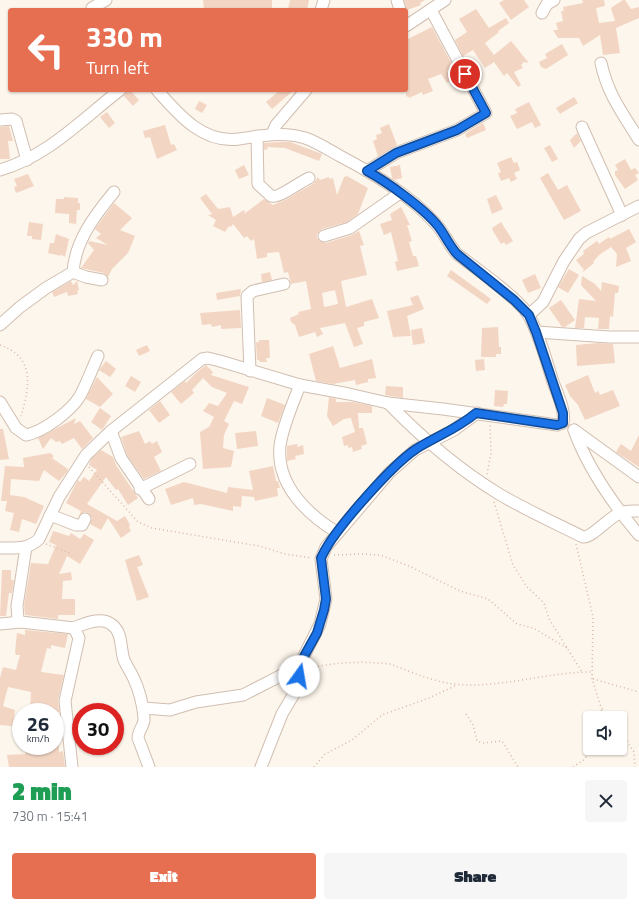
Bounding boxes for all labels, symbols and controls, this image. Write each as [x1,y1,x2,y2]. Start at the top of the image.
text: 330 m [86,15,163,58]
icon: left [20,24,72,76]
text: Turn left [86,54,149,81]
pin [448,57,482,91]
icon: arrive [454,63,476,85]
position arrow [278,655,320,697]
speed limit sign: 30 [72,703,124,755]
text: 26 [27,708,49,739]
map controls [583,711,627,755]
button: sound [583,711,627,755]
text: km/h [27,731,49,746]
text: 2 min [12,773,72,809]
button: close [585,780,627,822]
text: 730 m · 15:41 [12,806,88,826]
button: Exit [12,853,316,899]
button: Share [324,853,627,899]

